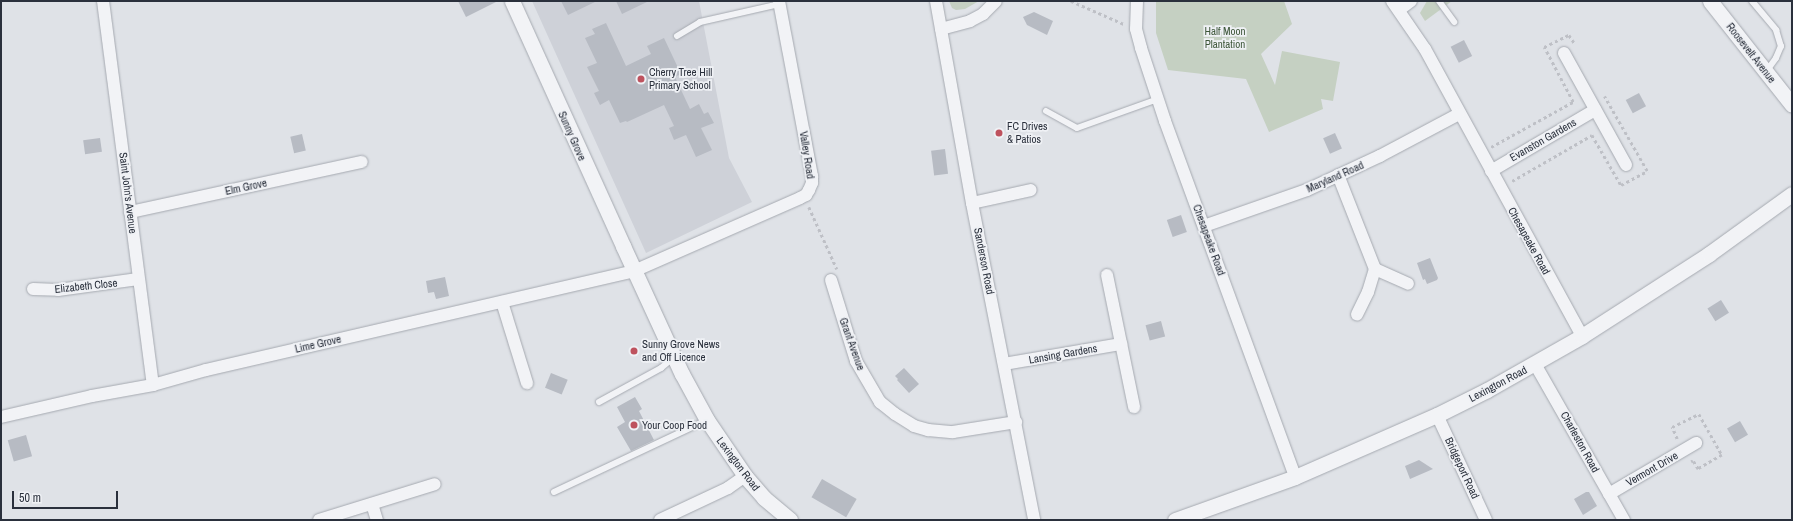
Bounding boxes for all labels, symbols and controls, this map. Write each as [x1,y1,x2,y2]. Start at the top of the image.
street label: Roosevelt Avenue [1723,20,1779,86]
park label: Half Moon Plantation [1204,25,1246,51]
place label: Cherry Tree Hill Primary School [649,66,712,92]
marker: Cherry Tree Hill Primary School [636,74,646,84]
street label: Sunny Grove [555,109,589,163]
street label: Evanston Gardens [1507,116,1579,164]
place label: FC Drives & Patios [1007,120,1048,146]
marker: FC Drives & Patios [994,128,1004,138]
street label: Valley Road [797,130,817,180]
street label: Saint John's Avenue [116,151,140,235]
street label: Maryland Road [1304,159,1366,195]
street label: Elm Grove [224,176,268,198]
street label: Chesapeake Road [1190,203,1228,277]
street label: Chesapeake Road [1505,205,1553,277]
street label: Sanderson Road [971,227,997,295]
street label: Elizabeth Close [54,276,118,296]
street label: Grant Avenue [836,316,868,372]
street label: Lime Grove [294,332,342,356]
place label: Sunny Grove News and Off Licence [642,338,720,364]
street label: Lansing Gardens [1028,341,1098,367]
marker: Sunny Grove News and Off Licence [629,346,639,356]
street label: Lexington Road [1467,363,1529,405]
street label: Charleston Road [1558,409,1602,475]
place label: Your Coop Food [642,418,707,432]
marker: Your Coop Food [629,420,639,430]
street label: Lexington Road [714,435,762,493]
street label: Bridgeport Road [1442,435,1482,501]
street label: Vermont Drive [1624,449,1680,489]
scale bar [14,483,120,509]
text: 50 m [19,490,41,506]

